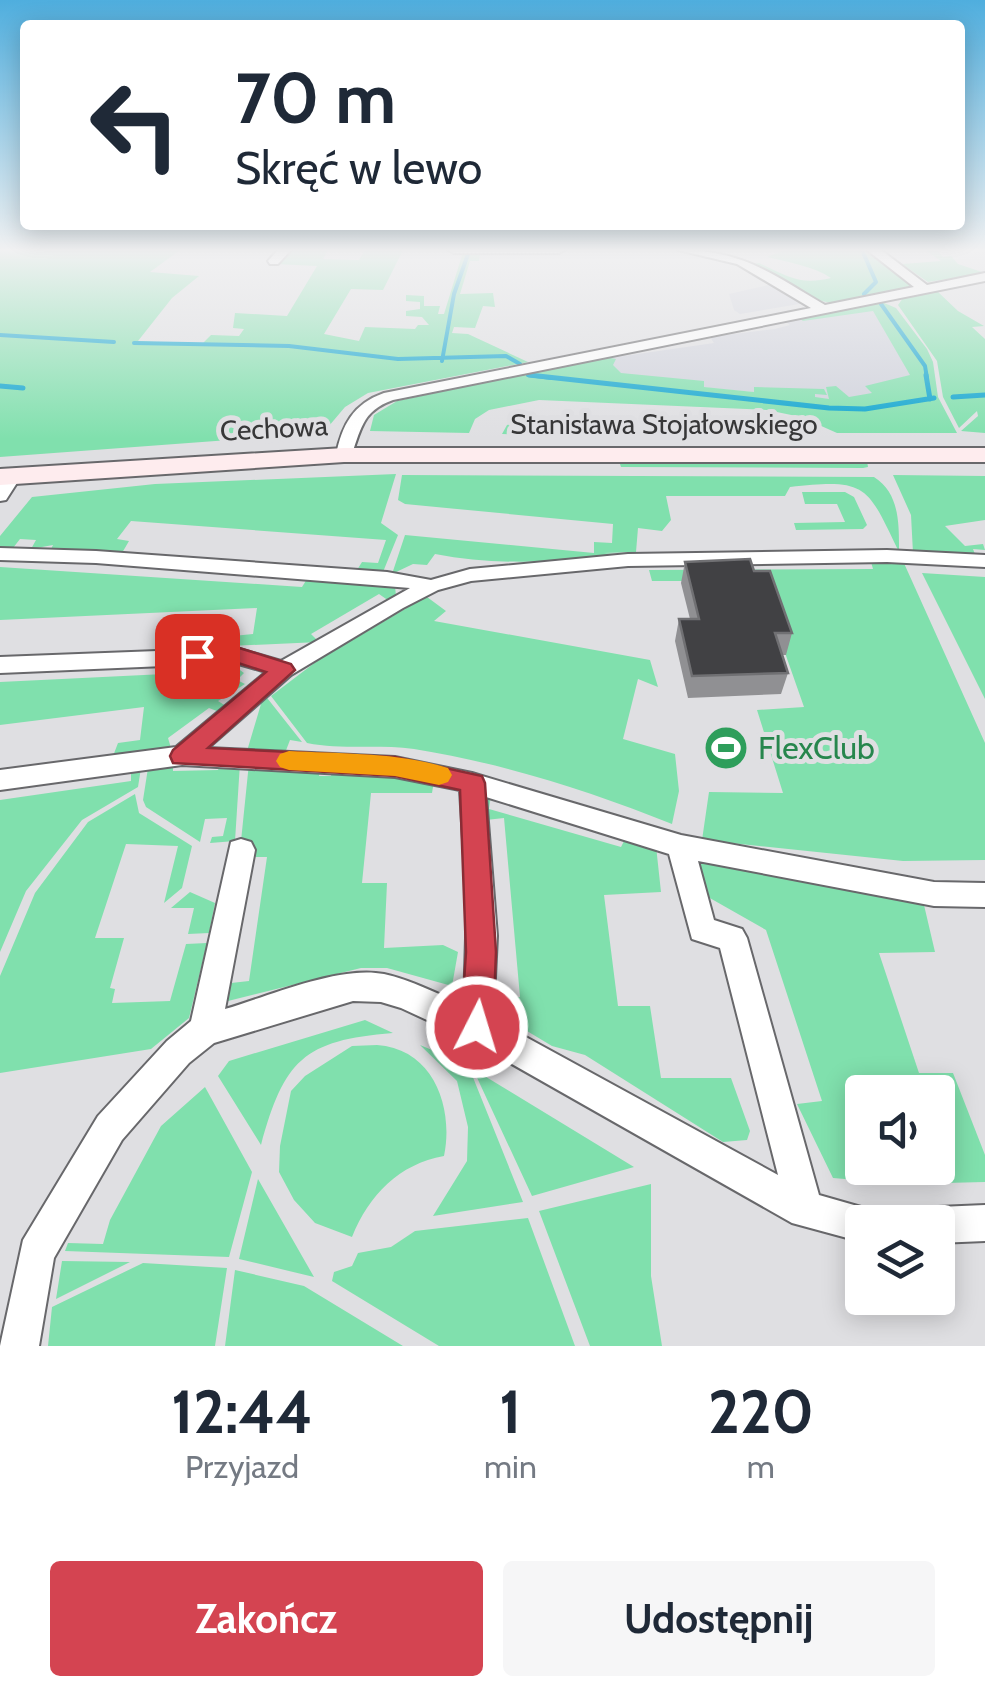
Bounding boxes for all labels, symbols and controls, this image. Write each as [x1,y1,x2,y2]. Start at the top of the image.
text: 70 m [235,55,396,141]
icon: left [70,60,200,190]
text: Skręć w lewo [235,141,482,195]
street label: Stanisława Stojałowskiego [510,407,818,441]
street label: Cechowa [219,408,329,448]
pin [155,614,240,699]
icon: arrive [170,629,225,684]
sports icon: FlexClub [703,725,749,771]
place label: FlexClub [758,728,875,767]
position arrow [425,975,529,1079]
map controls [845,1075,955,1315]
button: sound [845,1075,955,1185]
button: layers [845,1205,955,1315]
text: 12:44 [171,1375,313,1448]
text: 1 [499,1375,521,1448]
text: 220 [708,1375,814,1448]
text: Przyjazd [185,1447,299,1486]
text: min [484,1447,537,1486]
text: m [747,1447,775,1486]
button: Zakończ [50,1561,483,1676]
button: Udostępnij [503,1561,935,1676]

